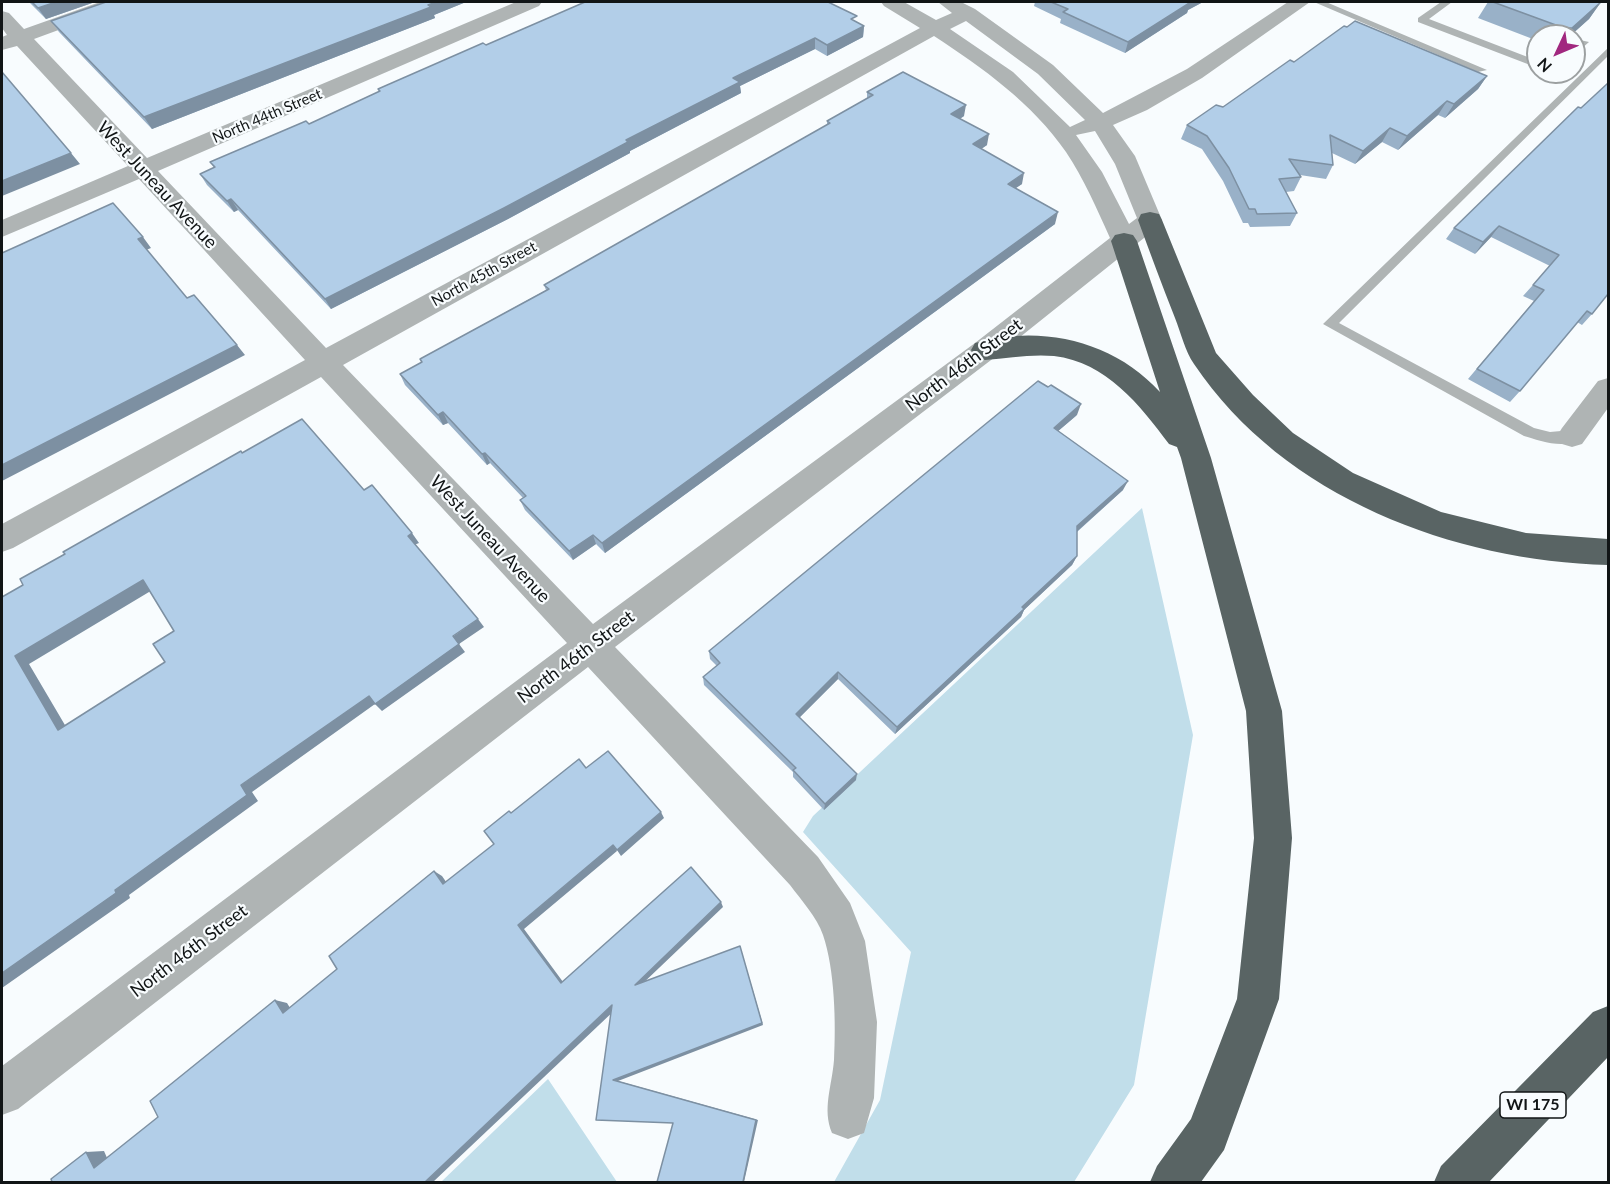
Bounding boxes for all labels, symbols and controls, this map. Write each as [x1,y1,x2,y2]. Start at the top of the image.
north arrow [1526,24,1586,84]
text: N [1533,54,1555,77]
street label: North 44th Street [210,85,324,147]
street label: West Juneau Avenue [92,117,222,253]
street label: North 45th Street [428,238,540,310]
street label: North 46th Street [901,314,1027,416]
street label: West Juneau Avenue [425,471,555,607]
street label: North 46th Street [513,606,639,708]
street label: North 46th Street [126,900,252,1002]
road number: WI 175 [1500,1092,1566,1118]

